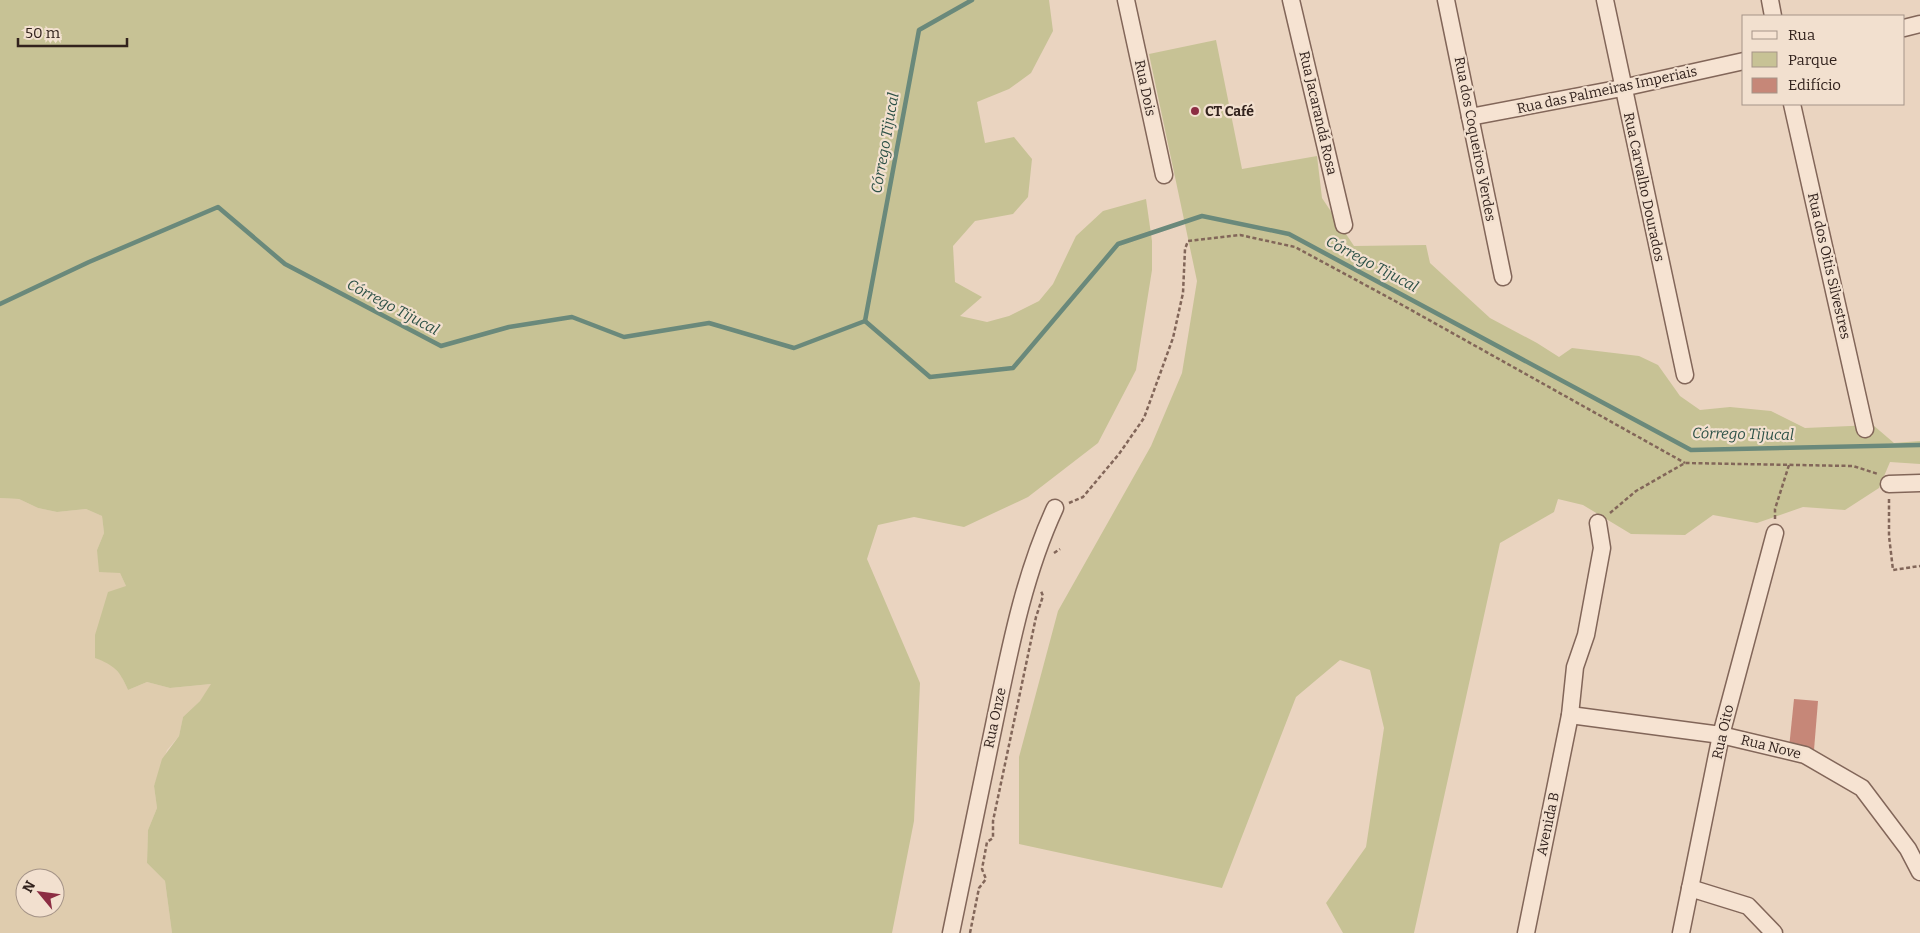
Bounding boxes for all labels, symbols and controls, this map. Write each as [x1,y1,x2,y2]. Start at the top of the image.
scale bar [18,15,126,47]
legend [1742,15,1905,105]
text: 50 m [25,24,61,42]
text: Rua [1788,26,1815,44]
street label: Rua Jacarandá Rosa [1295,49,1341,177]
text: Parque [1788,51,1837,69]
street label: Rua dos Coqueiros Verdes [1451,55,1499,223]
street label: Rua Dois [1131,58,1159,118]
street label: Rua das Palmeiras Imperiais [1515,63,1699,117]
text: Edifício [1788,76,1841,94]
water label: Córrego Tijucal [867,91,903,195]
place label: CT Café [1205,103,1254,120]
marker: CT Café [1189,105,1201,117]
street label: Rua Carvalho Dourados [1620,111,1668,263]
street label: Rua dos Oitis Silvestres [1804,191,1854,341]
water label: Córrego Tijucal [1323,232,1421,296]
water label: Córrego Tijucal [344,275,442,339]
water label: Córrego Tijucal [1692,424,1794,444]
street label: Rua Onze [980,686,1010,750]
street label: Rua Oito [1708,703,1738,761]
street label: Rua Nove [1739,731,1803,763]
street label: Avenida B [1533,791,1563,857]
north arrow [15,868,65,918]
text: N [19,878,39,896]

